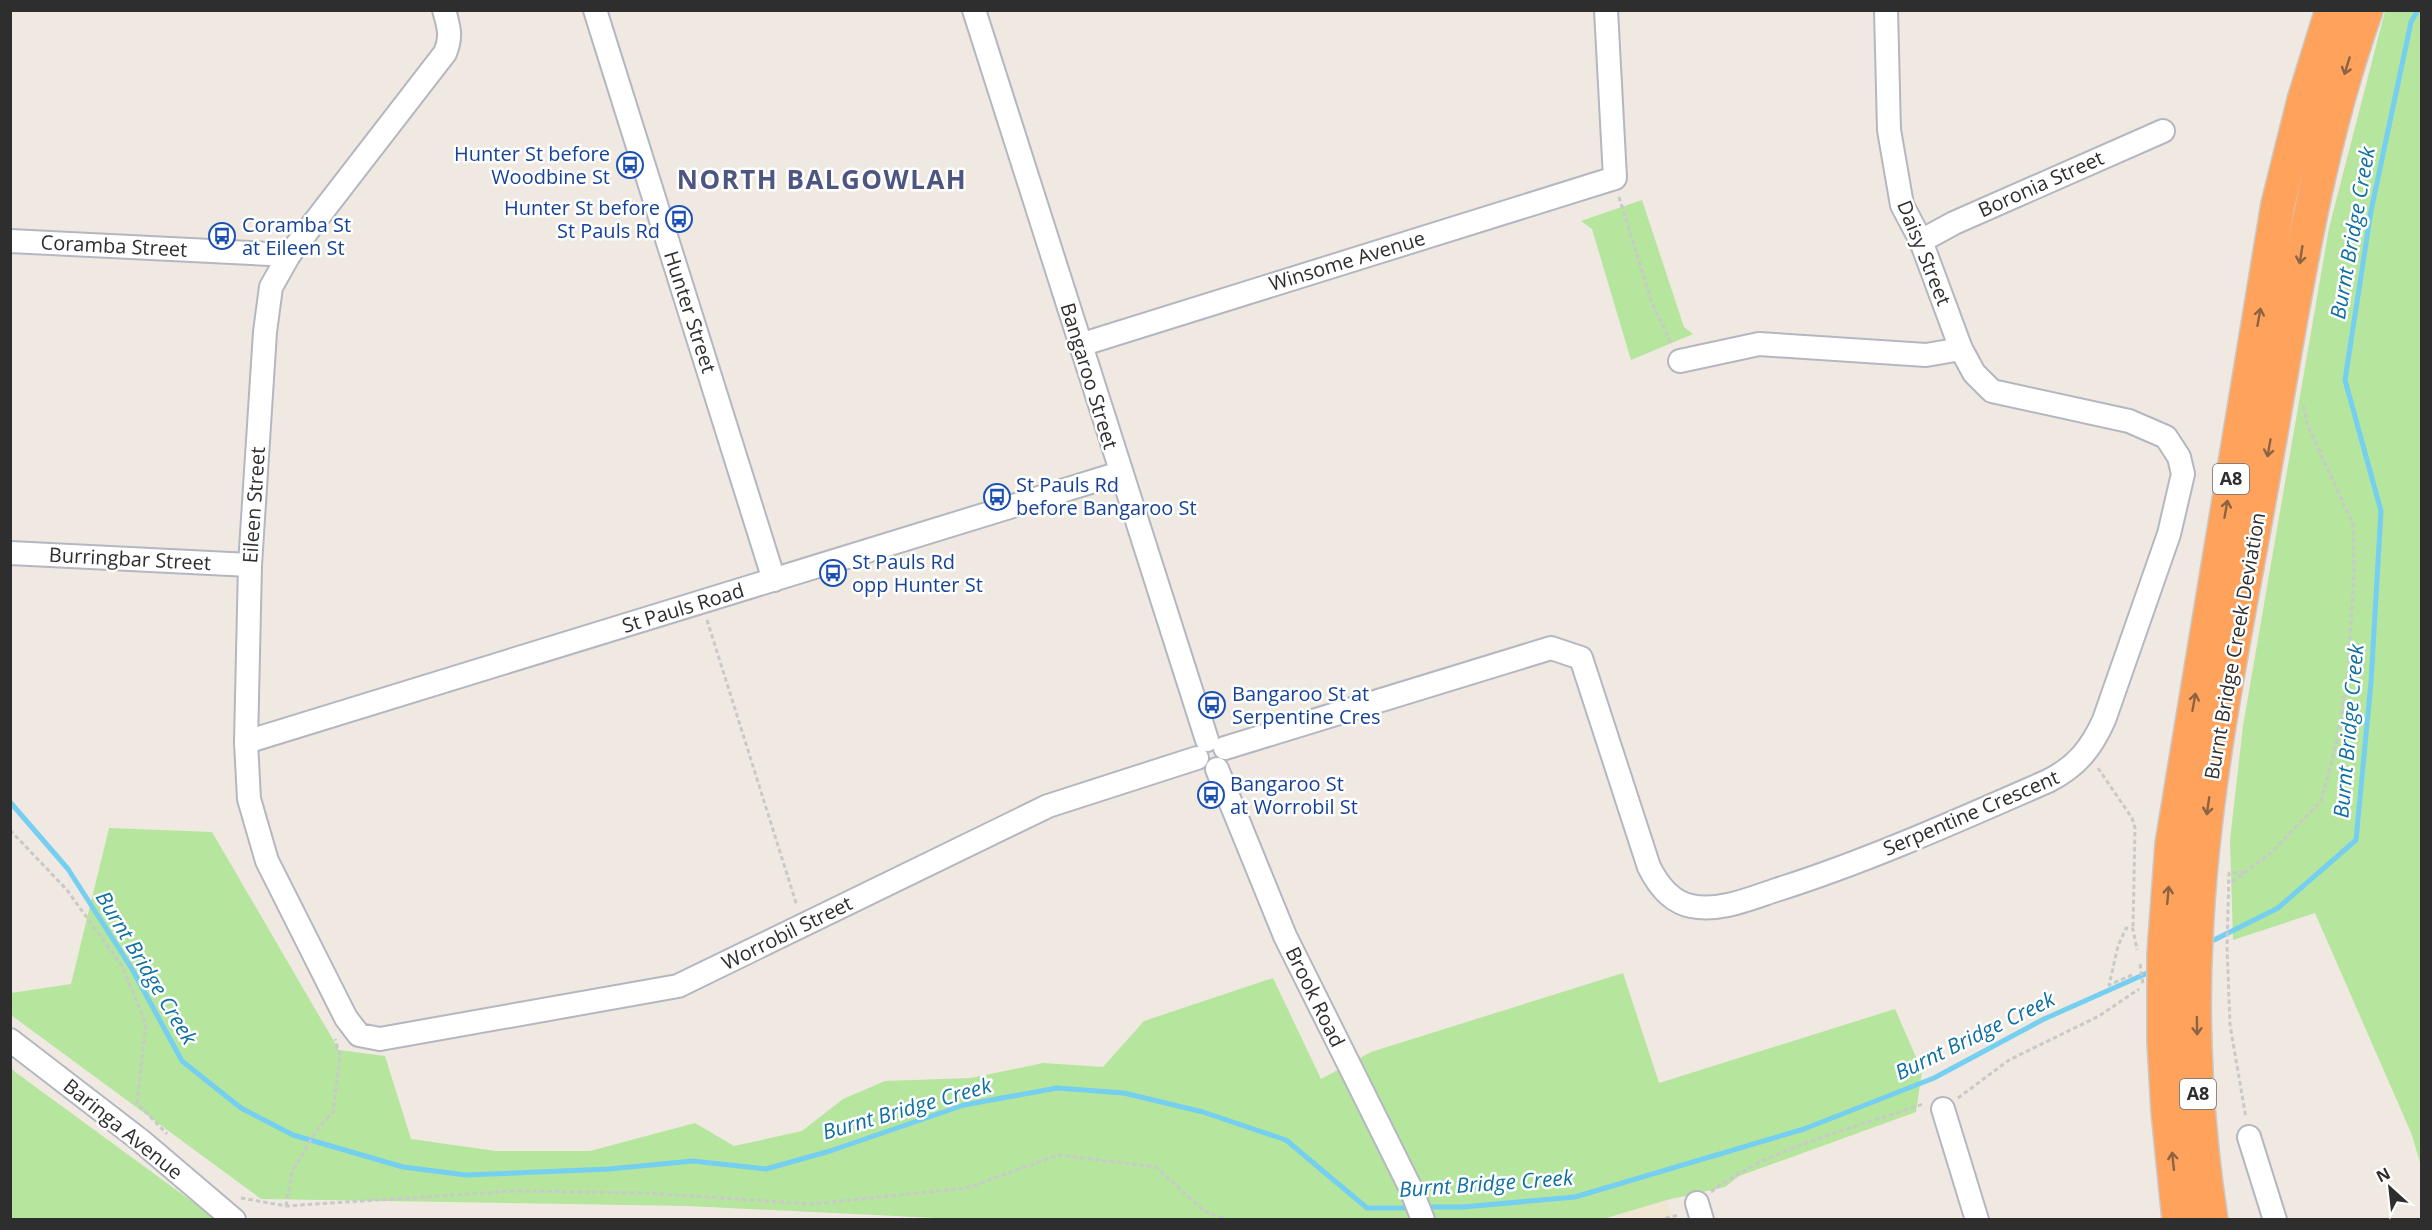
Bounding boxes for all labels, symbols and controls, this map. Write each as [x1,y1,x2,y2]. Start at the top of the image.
one-way arrow [2341,56,2352,75]
place label: Hunter St before Woodbine St [454,140,610,190]
street label: Boronia Street [1974,144,2108,223]
water label: Burnt Bridge Creek [2323,144,2381,321]
bus stop icon: Hunter St before Woodbine St [615,150,645,180]
district label: NORTH BALGOWLAH [677,161,967,197]
place label: Hunter St before St Pauls Rd [504,194,660,244]
street label: Daisy Street [1891,196,1958,309]
bus stop icon: Hunter St before St Pauls Rd [664,204,694,234]
place label: Coramba St at Eileen St [242,211,351,261]
bus stop icon: Coramba St at Eileen St [207,221,237,251]
street label: Winsome Avenue [1265,224,1428,297]
street label: Coramba Street [40,228,188,263]
one-way arrow [2295,245,2306,265]
street label: Hunter Street [658,247,723,376]
street label: Bangaroo Street [1054,299,1125,452]
one-way arrow [2254,308,2265,328]
one-way arrow [2263,437,2274,457]
street label: Eileen Street [236,446,271,564]
road number: A8 [2213,464,2249,494]
place label: St Pauls Rd before Bangaroo St [1016,471,1197,521]
bus stop icon: St Pauls Rd before Bangaroo St [982,482,1012,512]
one-way arrow [2221,500,2232,520]
street label: Burnt Bridge Creek Deviation [2198,510,2271,782]
street label: Burringbar Street [48,541,212,576]
place label: St Pauls Rd opp Hunter St [852,548,983,598]
bus stop icon: St Pauls Rd opp Hunter St [818,558,848,588]
street label: St Pauls Road [619,576,747,639]
water label: Burnt Bridge Creek [2326,642,2370,819]
place label: Bangaroo St at Serpentine Cres [1232,680,1381,730]
bus stop icon: Bangaroo St at Serpentine Cres [1197,690,1227,720]
one-way arrow [2188,692,2199,712]
street label: Serpentine Crescent [1879,763,2063,862]
place label: Bangaroo St at Worrobil St [1230,770,1358,820]
bus stop icon: Bangaroo St at Worrobil St [1196,780,1226,810]
one-way arrow [2203,795,2214,815]
one-way arrow [2162,885,2173,905]
water label: Burnt Bridge Creek [90,886,204,1050]
street label: Worrobil Street [717,889,857,976]
street label: Brook Road [1280,942,1351,1052]
water label: Burnt Bridge Creek [1890,984,2060,1086]
one-way arrow [2191,1016,2202,1036]
water label: Burnt Bridge Creek [819,1070,995,1146]
street label: Baringa Avenue [58,1072,189,1185]
road number: A8 [2180,1079,2216,1109]
one-way arrow [2167,1152,2178,1172]
north arrow [2360,1158,2420,1218]
text: N [2372,1162,2394,1187]
water label: Burnt Bridge Creek [1398,1163,1575,1203]

